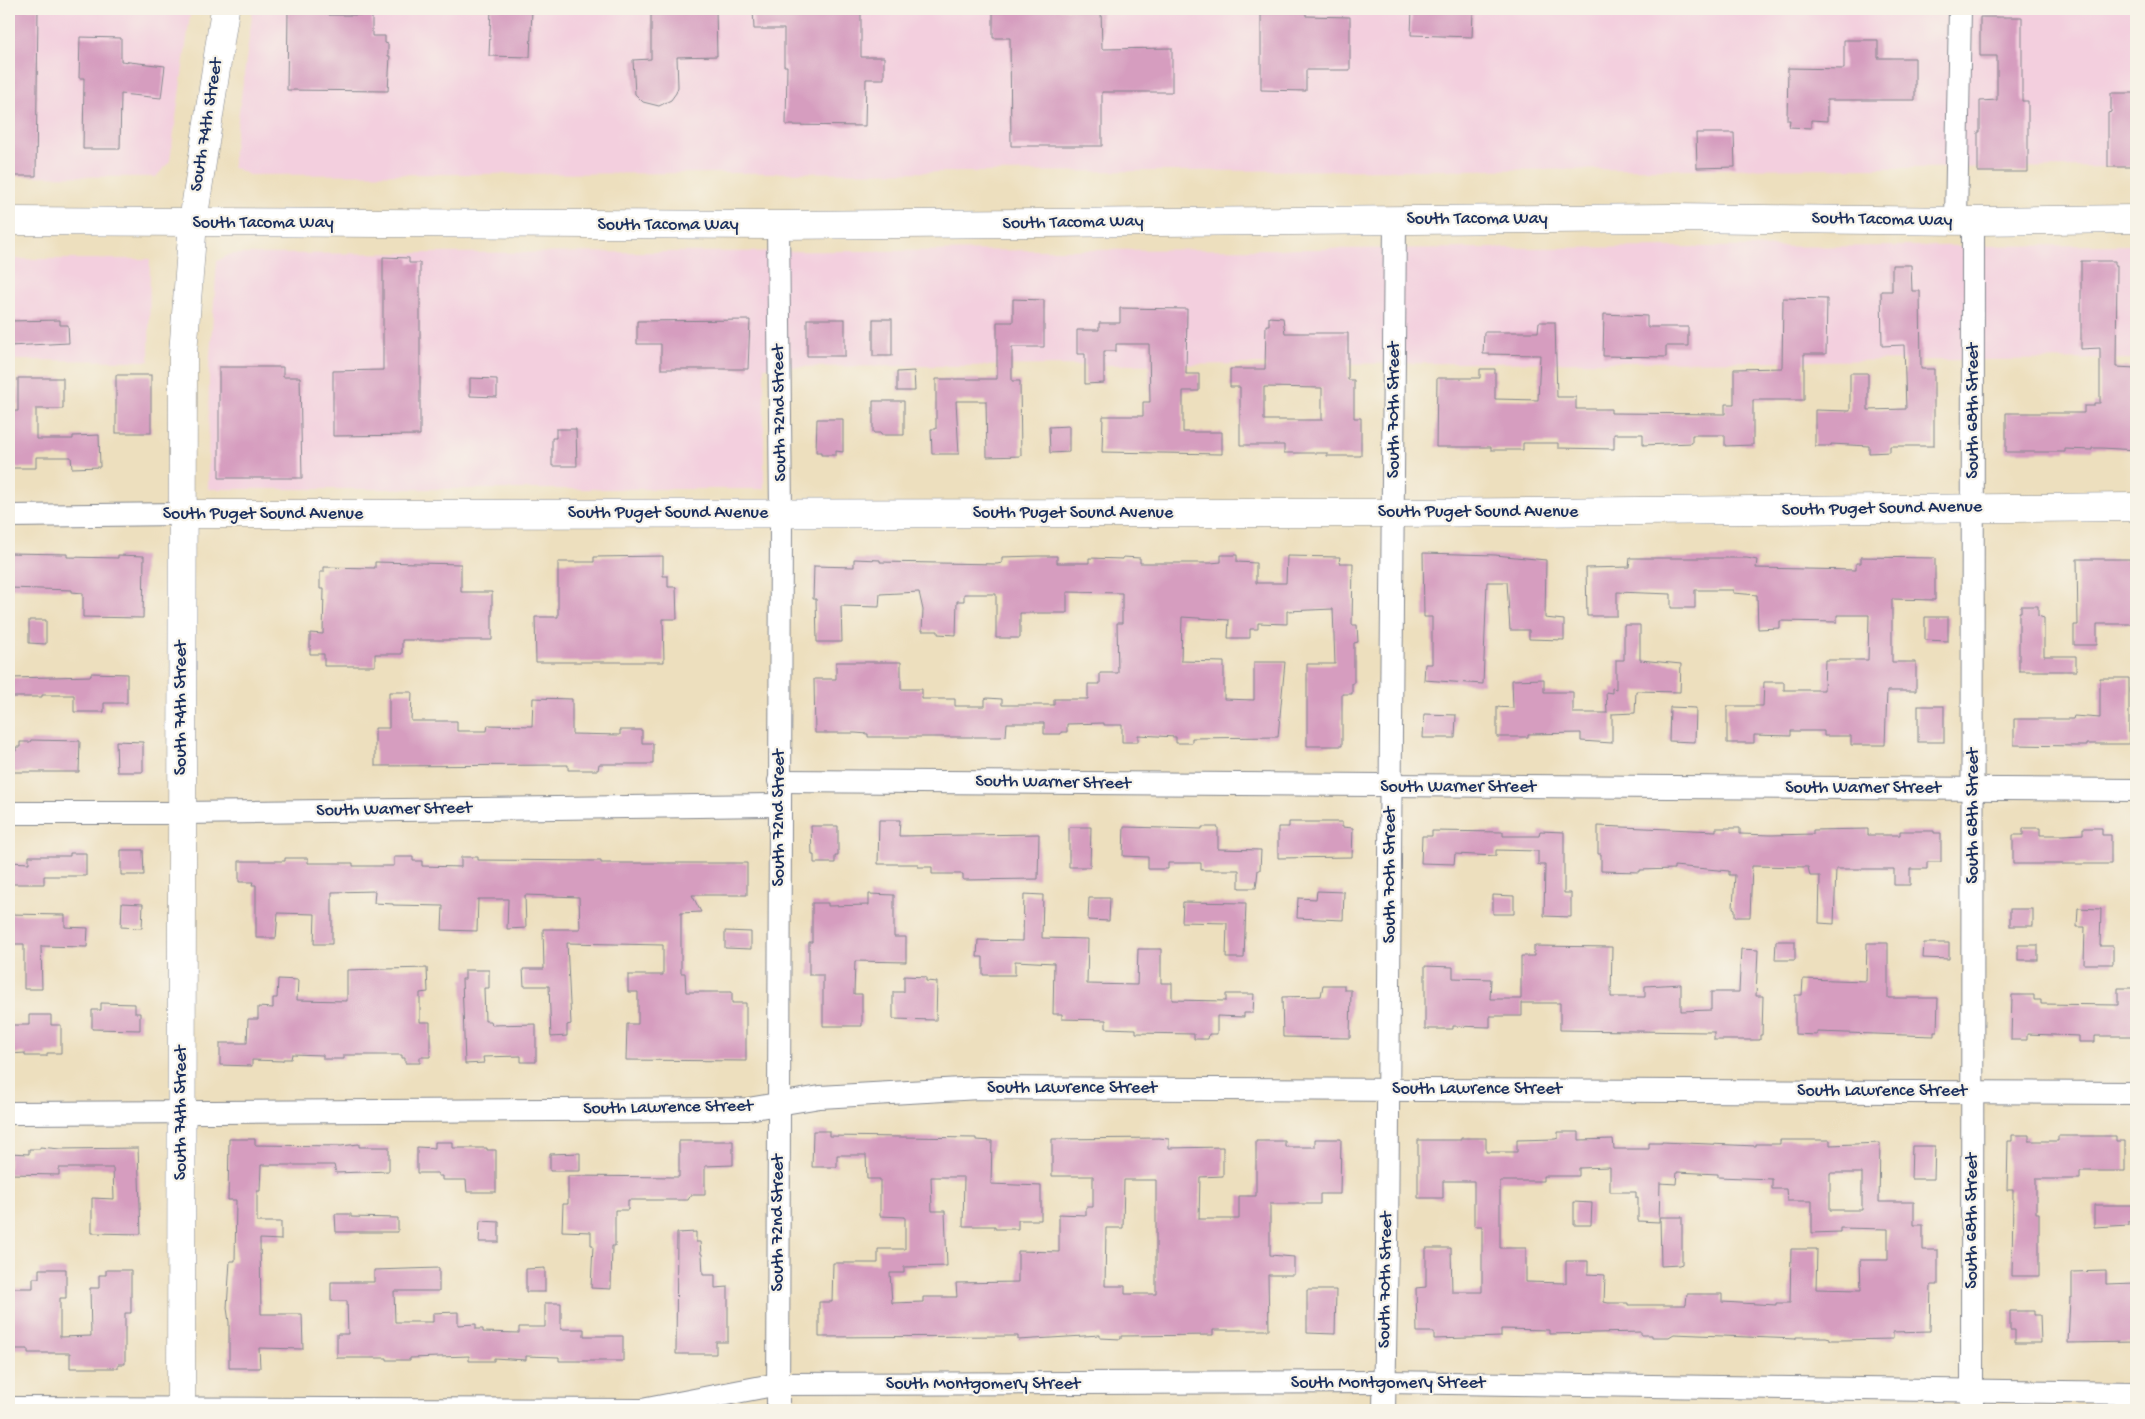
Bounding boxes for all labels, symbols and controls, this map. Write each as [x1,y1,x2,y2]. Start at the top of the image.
street label: South 74th Street [186,55,228,193]
street label: South Tacoma Way [1811,208,1953,232]
street label: South Tacoma Way [1407,209,1548,230]
street label: South Tacoma Way [1002,211,1144,235]
street label: South Tacoma Way [193,213,334,234]
street label: South Tacoma Way [598,215,739,236]
street label: South 70th Street [1384,340,1405,478]
street label: South 68th Street [1963,342,1984,479]
street label: South 72nd Street [768,343,792,482]
street label: South Puget Sound Avenue [1782,497,1983,521]
street label: South Puget Sound Avenue [1378,502,1579,523]
street label: South Puget Sound Avenue [568,503,769,524]
street label: South Puget Sound Avenue [973,503,1174,524]
street label: South Puget Sound Avenue [163,504,364,525]
street label: South 74th Street [171,639,192,775]
street label: South 68th Street [1963,747,1984,884]
street label: South 72nd Street [769,748,790,886]
street label: South Warner Street [975,771,1133,795]
street label: South Warner Street [1380,777,1537,798]
street label: South Warner Street [1785,778,1942,799]
street label: South Warner Street [316,798,474,822]
street label: South 70th Street [1380,805,1401,943]
street label: South 74th Street [171,1044,192,1180]
street label: South Lawrence Street [987,1078,1159,1099]
street label: South Lawrence Street [1392,1079,1564,1100]
street label: South Lawrence Street [1797,1081,1969,1102]
street label: South Lawrence Street [583,1096,755,1120]
street label: South 68th Street [1962,1152,1983,1289]
street label: South 72nd Street [768,1153,789,1291]
street label: South 70th Street [1374,1210,1398,1348]
street label: South Montgomery Street [1291,1373,1487,1394]
street label: South Montgomery Street [886,1374,1082,1395]

